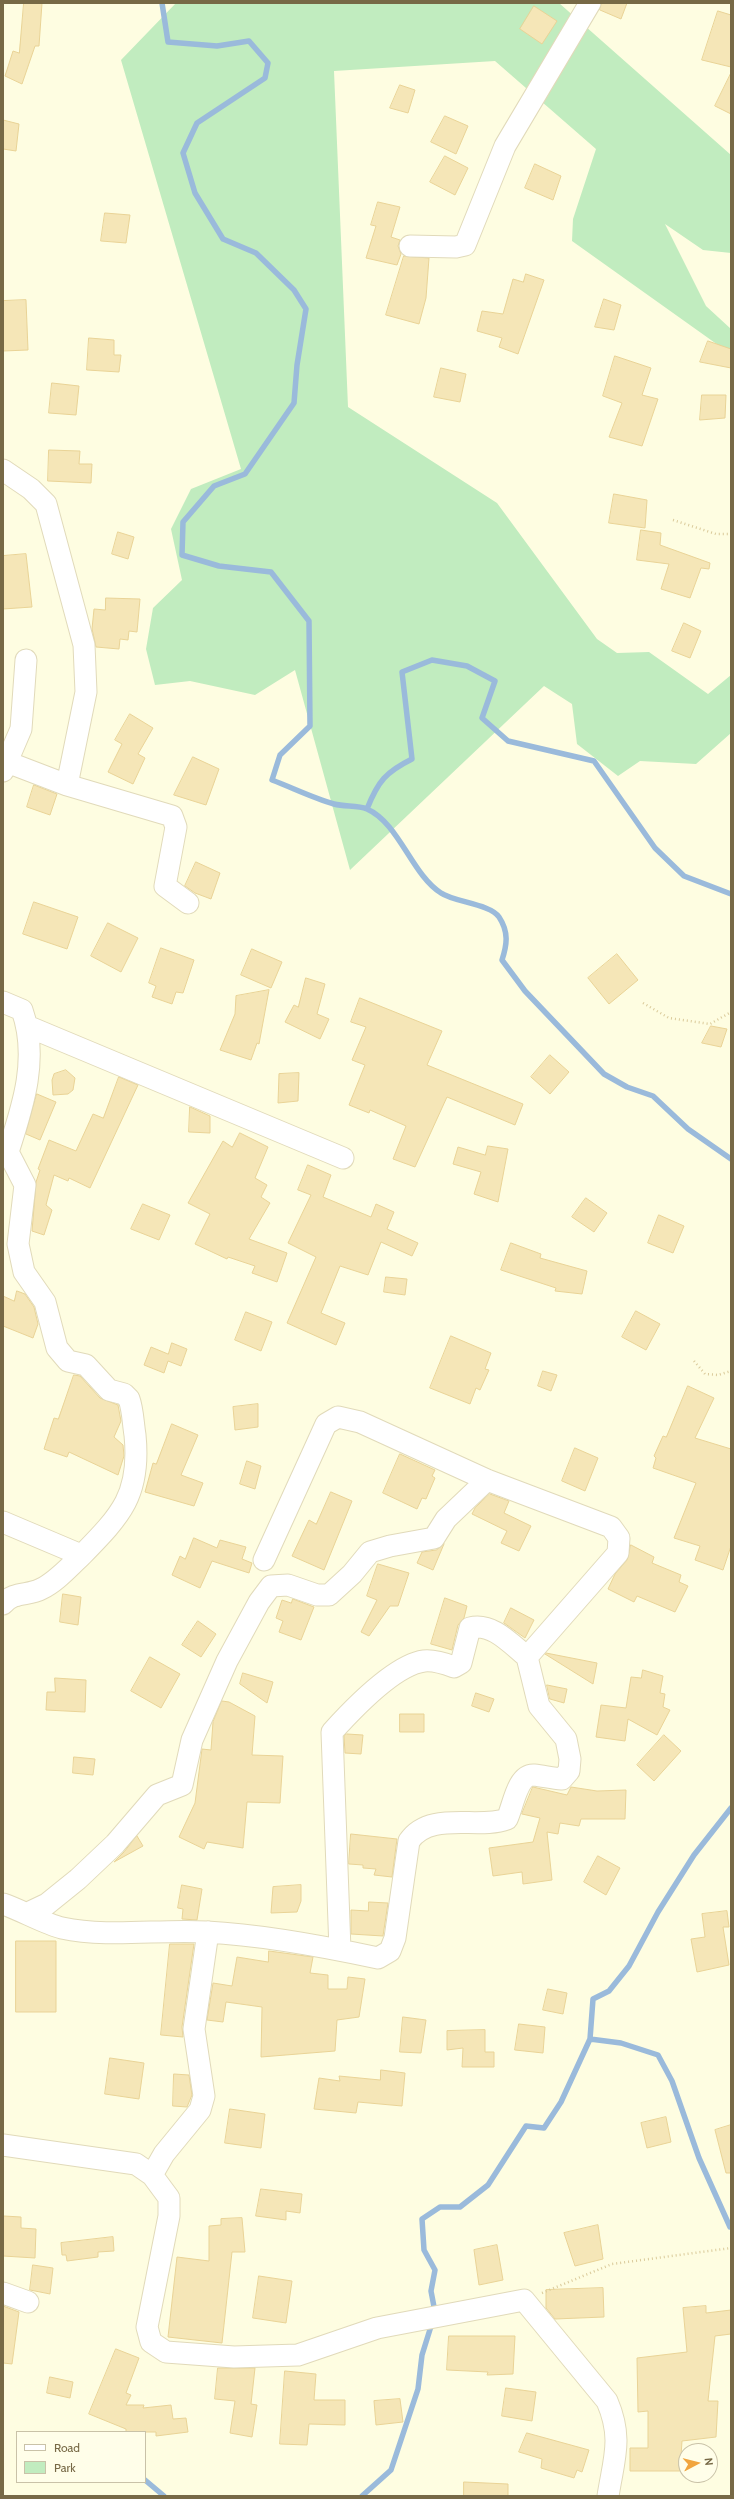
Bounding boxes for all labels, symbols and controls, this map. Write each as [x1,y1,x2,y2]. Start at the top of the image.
legend [16,2431,146,2483]
text: Road [54,2440,80,2455]
north arrow [678,2443,718,2483]
text: N [701,2457,716,2466]
text: Park [54,2460,76,2475]

